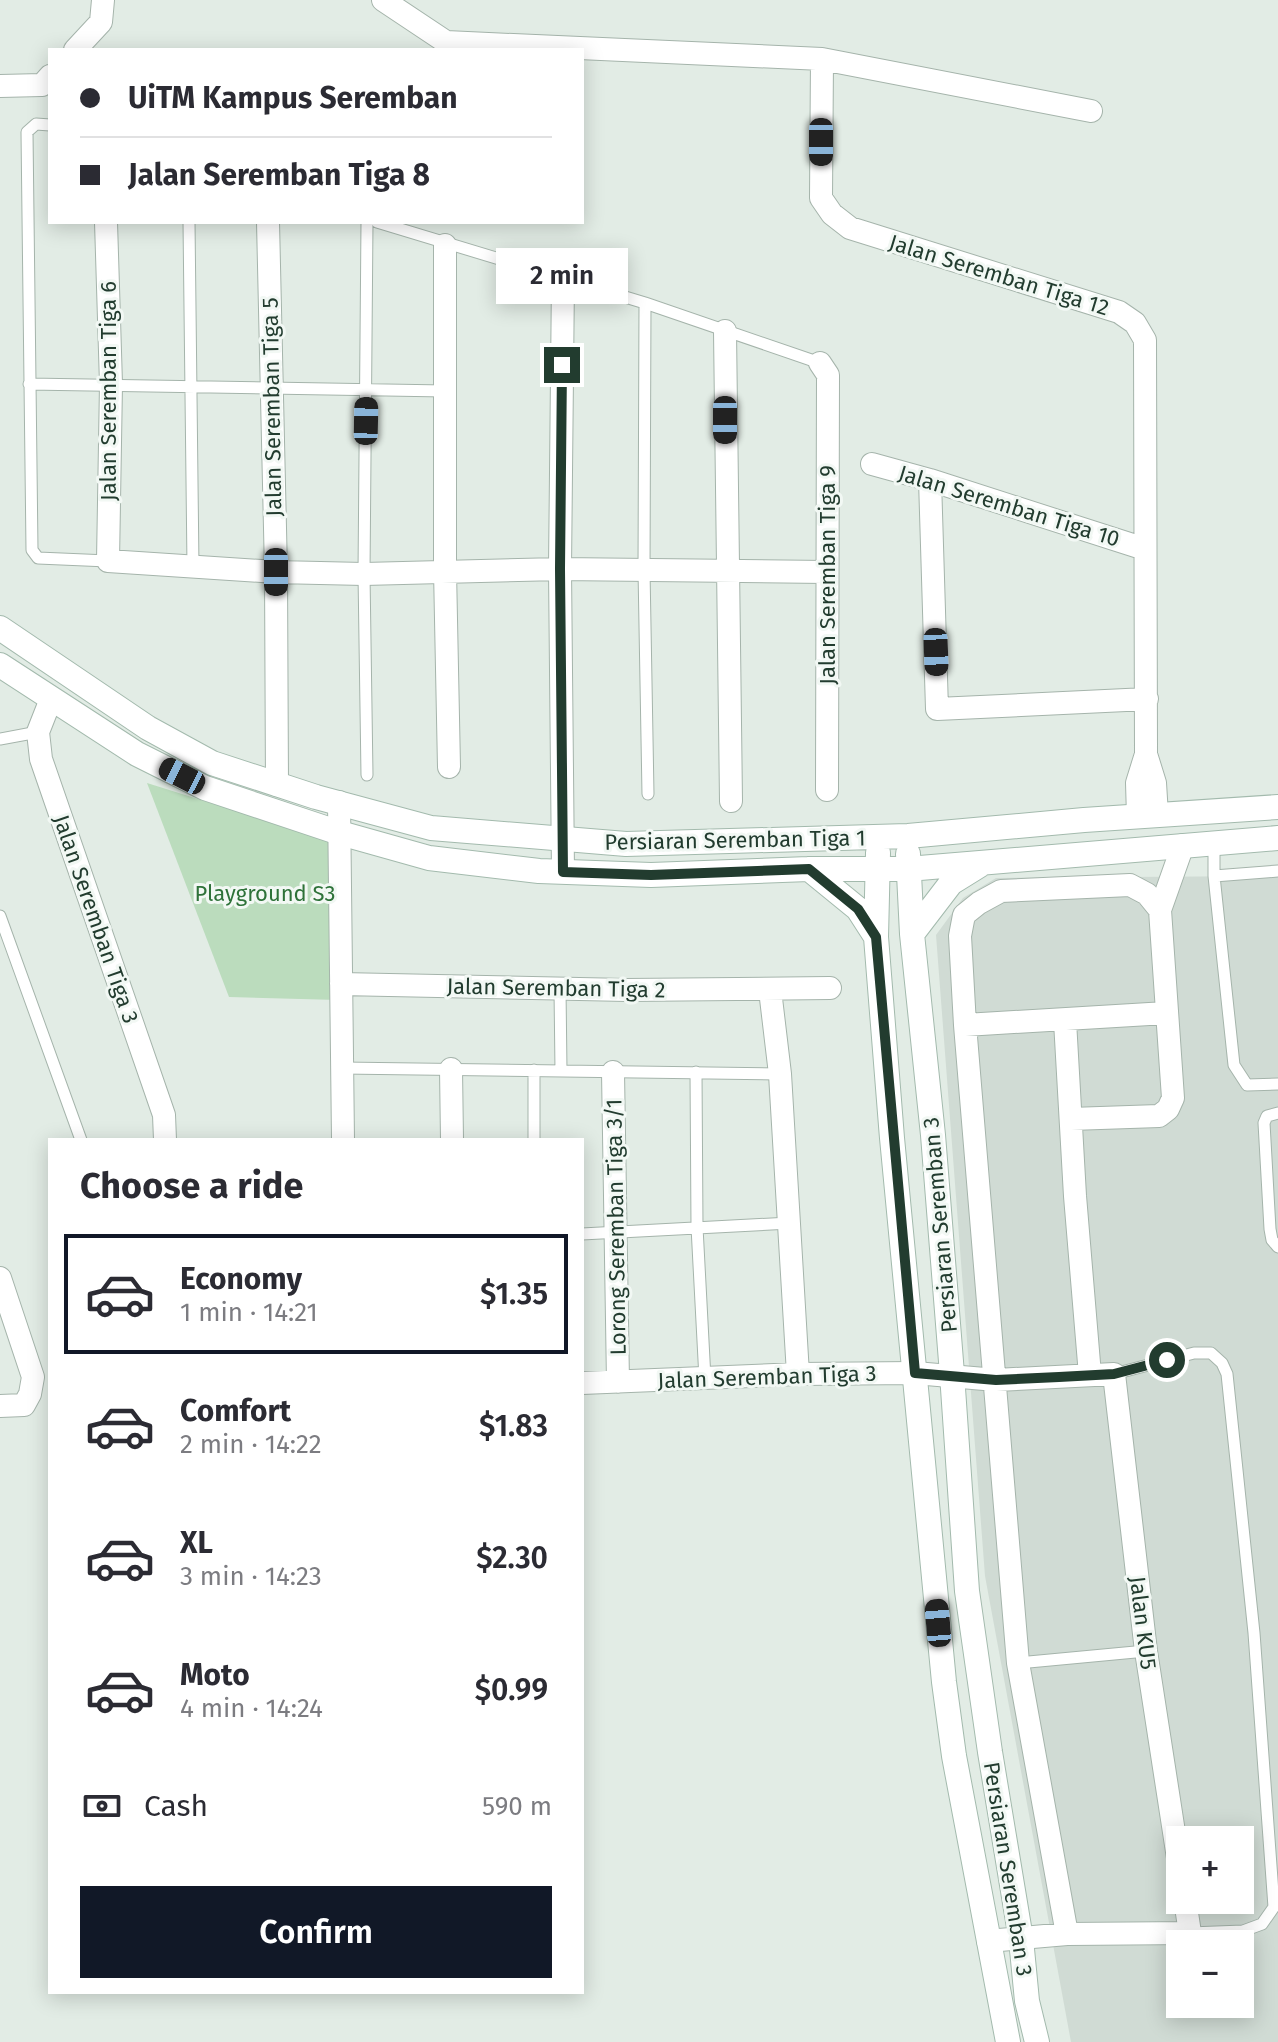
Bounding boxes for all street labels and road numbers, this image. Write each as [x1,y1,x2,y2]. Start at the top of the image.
street label: Jalan Seremban Tiga 12 [886,229,1112,321]
street label: Jalan Seremban Tiga 6 [95,281,122,501]
street label: Jalan Seremban Tiga 5 [257,297,287,517]
street label: Jalan Seremban Tiga 10 [895,459,1123,553]
street label: Jalan Seremban Tiga 9 [814,465,841,685]
street label: Jalan Seremban Tiga 3 [48,811,144,1027]
street label: Persiaran Seremban Tiga 1 [604,824,866,856]
street label: Jalan Seremban Tiga 2 [446,973,666,1003]
street label: Lorong Seremban Tiga 3/1 [600,1098,632,1356]
street label: Persiaran Seremban 3 [917,1116,963,1334]
street label: Jalan Seremban Tiga 3 [657,1360,877,1394]
street label: Jalan KU5 [1124,1575,1162,1671]
street label: Persiaran Seremban 3 [978,1760,1038,1978]

